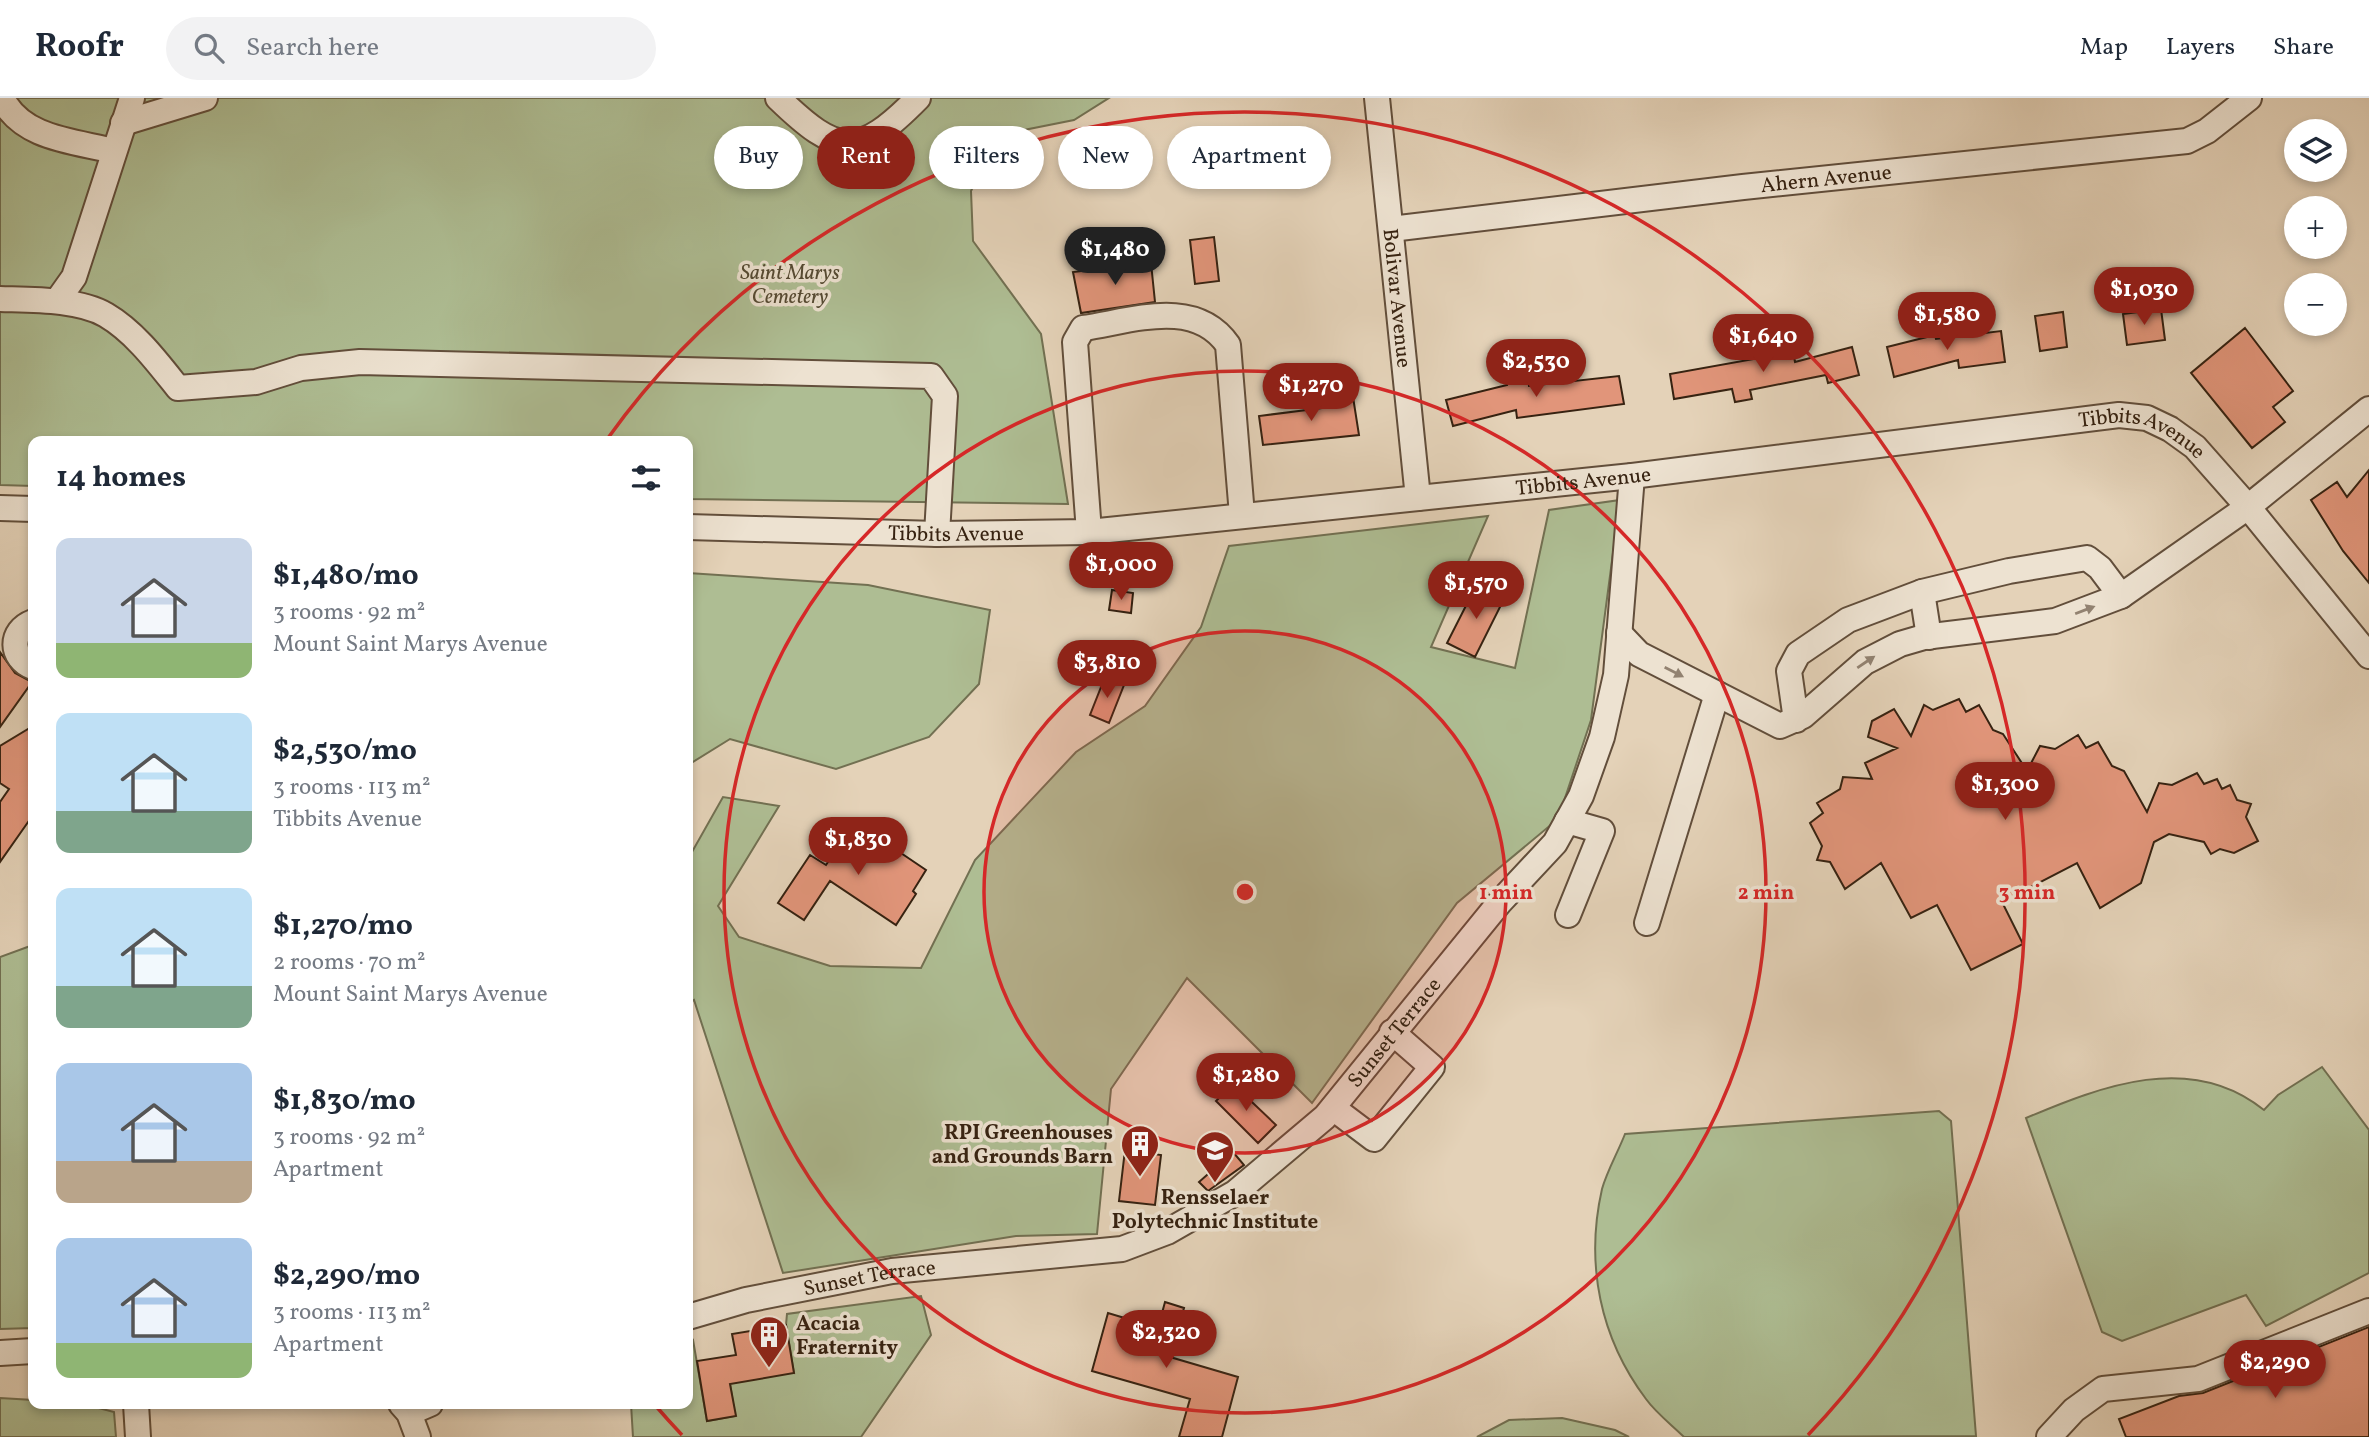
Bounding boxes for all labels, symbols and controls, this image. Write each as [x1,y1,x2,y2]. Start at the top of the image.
search box [166,17,656,80]
text: Roofr [35,25,124,71]
icon: search [190,29,228,67]
text: Search here [246,30,379,66]
text: Map [2080,31,2128,65]
text: Layers [2166,31,2235,65]
text: Share [2273,31,2334,65]
map controls [2284,119,2347,336]
button: layers [2284,119,2347,182]
chip: Buy [714,126,803,189]
chip: Rent [817,126,915,189]
chip: Filters [929,126,1044,189]
chip: New [1058,126,1153,189]
chip: Apartment [1167,126,1331,189]
street label: Ahern Avenue [1759,159,1893,201]
button: + [2284,196,2347,259]
street label: Bolivar Avenue [1374,227,1418,369]
pin: $1,480 [1058,228,1172,287]
text: $1,480 [1080,234,1150,266]
park label: Saint Marys Cemetery [740,259,840,312]
pin: $1,030 [2087,268,2201,327]
button: − [2284,273,2347,336]
text: $1,030 [2110,274,2178,306]
pin: $1,580 [1890,292,2004,352]
text: $1,580 [1914,299,1980,331]
pin: $1,640 [1706,314,1820,374]
text: $1,640 [1729,321,1797,353]
pin: $2,530 [1479,340,1593,399]
text: $2,530 [1502,346,1570,378]
pin: $1,270 [1254,364,1368,423]
text: $1,270 [1279,370,1343,402]
street label: Tibbits Avenue [2077,402,2212,466]
text: 14 homes [56,457,186,499]
icon: filters [627,459,665,497]
street label: Tibbits Avenue [1514,461,1653,504]
street label: Tibbits Avenue [887,520,1024,550]
pin: $1,000 [1064,542,1178,602]
text: $1,000 [1085,549,1157,581]
text: $1,480/mo [273,555,419,597]
pin: $1,570 [1419,561,1533,621]
icon: home [112,566,196,650]
text: $1,570 [1444,568,1508,600]
text: 3 rooms · 92 m² [273,597,425,629]
one-way arrow [2074,605,2095,616]
text: Mount Saint Marys Avenue [273,629,548,661]
pin: $3,810 [1050,640,1164,700]
text: $3,810 [1073,647,1141,679]
one-way arrow [1856,656,1876,669]
one-way arrow [1664,666,1684,677]
text: $2,530/mo [273,730,417,772]
icon: home [112,741,196,825]
pin: $1,300 [1948,762,2062,822]
text: $1,300 [1971,769,2039,801]
text: 3 rooms · 113 m² [273,772,431,804]
text: Tibbits Avenue [273,804,422,836]
pin: $1,830 [801,818,915,877]
text: $1,830 [825,824,891,856]
text: 1 min [1479,879,1533,908]
text: 2 min [1738,879,1794,908]
text: 3 min [1999,879,2055,908]
centre of rings [1233,880,1257,904]
text: $1,270/mo [273,905,413,947]
icon: home [112,916,196,1000]
text: 2 rooms · 70 m² [273,947,426,979]
street label: Sunset Terrace [1342,972,1449,1094]
text: Mount Saint Marys Avenue [273,979,548,1011]
pin: $1,280 [1189,1054,1303,1113]
text: $1,280 [1212,1060,1280,1092]
text: $1,830/mo [273,1080,416,1122]
icon: home [112,1091,196,1175]
place label: RPI Greenhouses and Grounds Barn [932,1119,1113,1172]
text: 3 rooms · 92 m² [273,1122,425,1154]
building icon: RPI Greenhouses and Grounds Barn [1119,1123,1161,1178]
school or university icon: Rensselaer Polytechnic Institute [1194,1129,1236,1184]
text: Apartment [273,1154,384,1186]
place label: Rensselaer Polytechnic Institute [1112,1184,1318,1237]
street label: Sunset Terrace [801,1254,937,1304]
text: $2,290/mo [273,1255,420,1297]
icon: home [112,1266,196,1350]
text: 3 rooms · 113 m² [273,1297,431,1329]
place label: Acacia Fraternity [796,1310,898,1363]
pin: $2,320 [1109,1310,1223,1370]
building icon: Acacia Fraternity [748,1314,790,1369]
text: $2,320 [1132,1317,1200,1349]
text: Apartment [273,1329,384,1361]
pin: $2,290 [2218,1340,2332,1400]
text: $2,290 [2240,1347,2310,1379]

